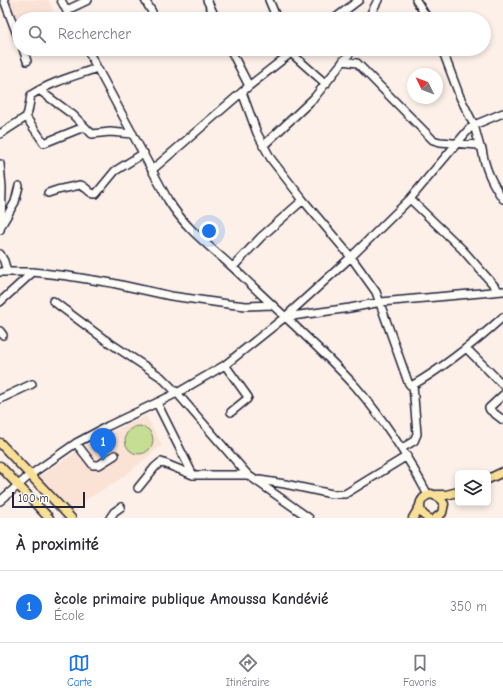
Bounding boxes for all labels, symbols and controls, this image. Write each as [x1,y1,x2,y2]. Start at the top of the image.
search box [12,12,491,56]
icon: search [26,23,48,45]
text: Rechercher [58,25,131,43]
north arrow [407,68,443,104]
your location [199,221,219,241]
pin: 1 [90,428,116,461]
map controls [455,470,491,506]
button: layers [455,470,491,506]
scale bar [12,490,85,509]
text: 100 m [18,492,49,505]
text: À proximité [16,535,99,554]
text: ècole primaire publique Amoussa Kandévié [54,590,328,608]
text: 1 [26,599,32,614]
text: 350 m [450,599,487,614]
text: École [54,608,84,623]
tab: Carte [67,652,92,689]
tab: Itinéraire [226,652,269,689]
tab: Favoris [403,652,436,689]

